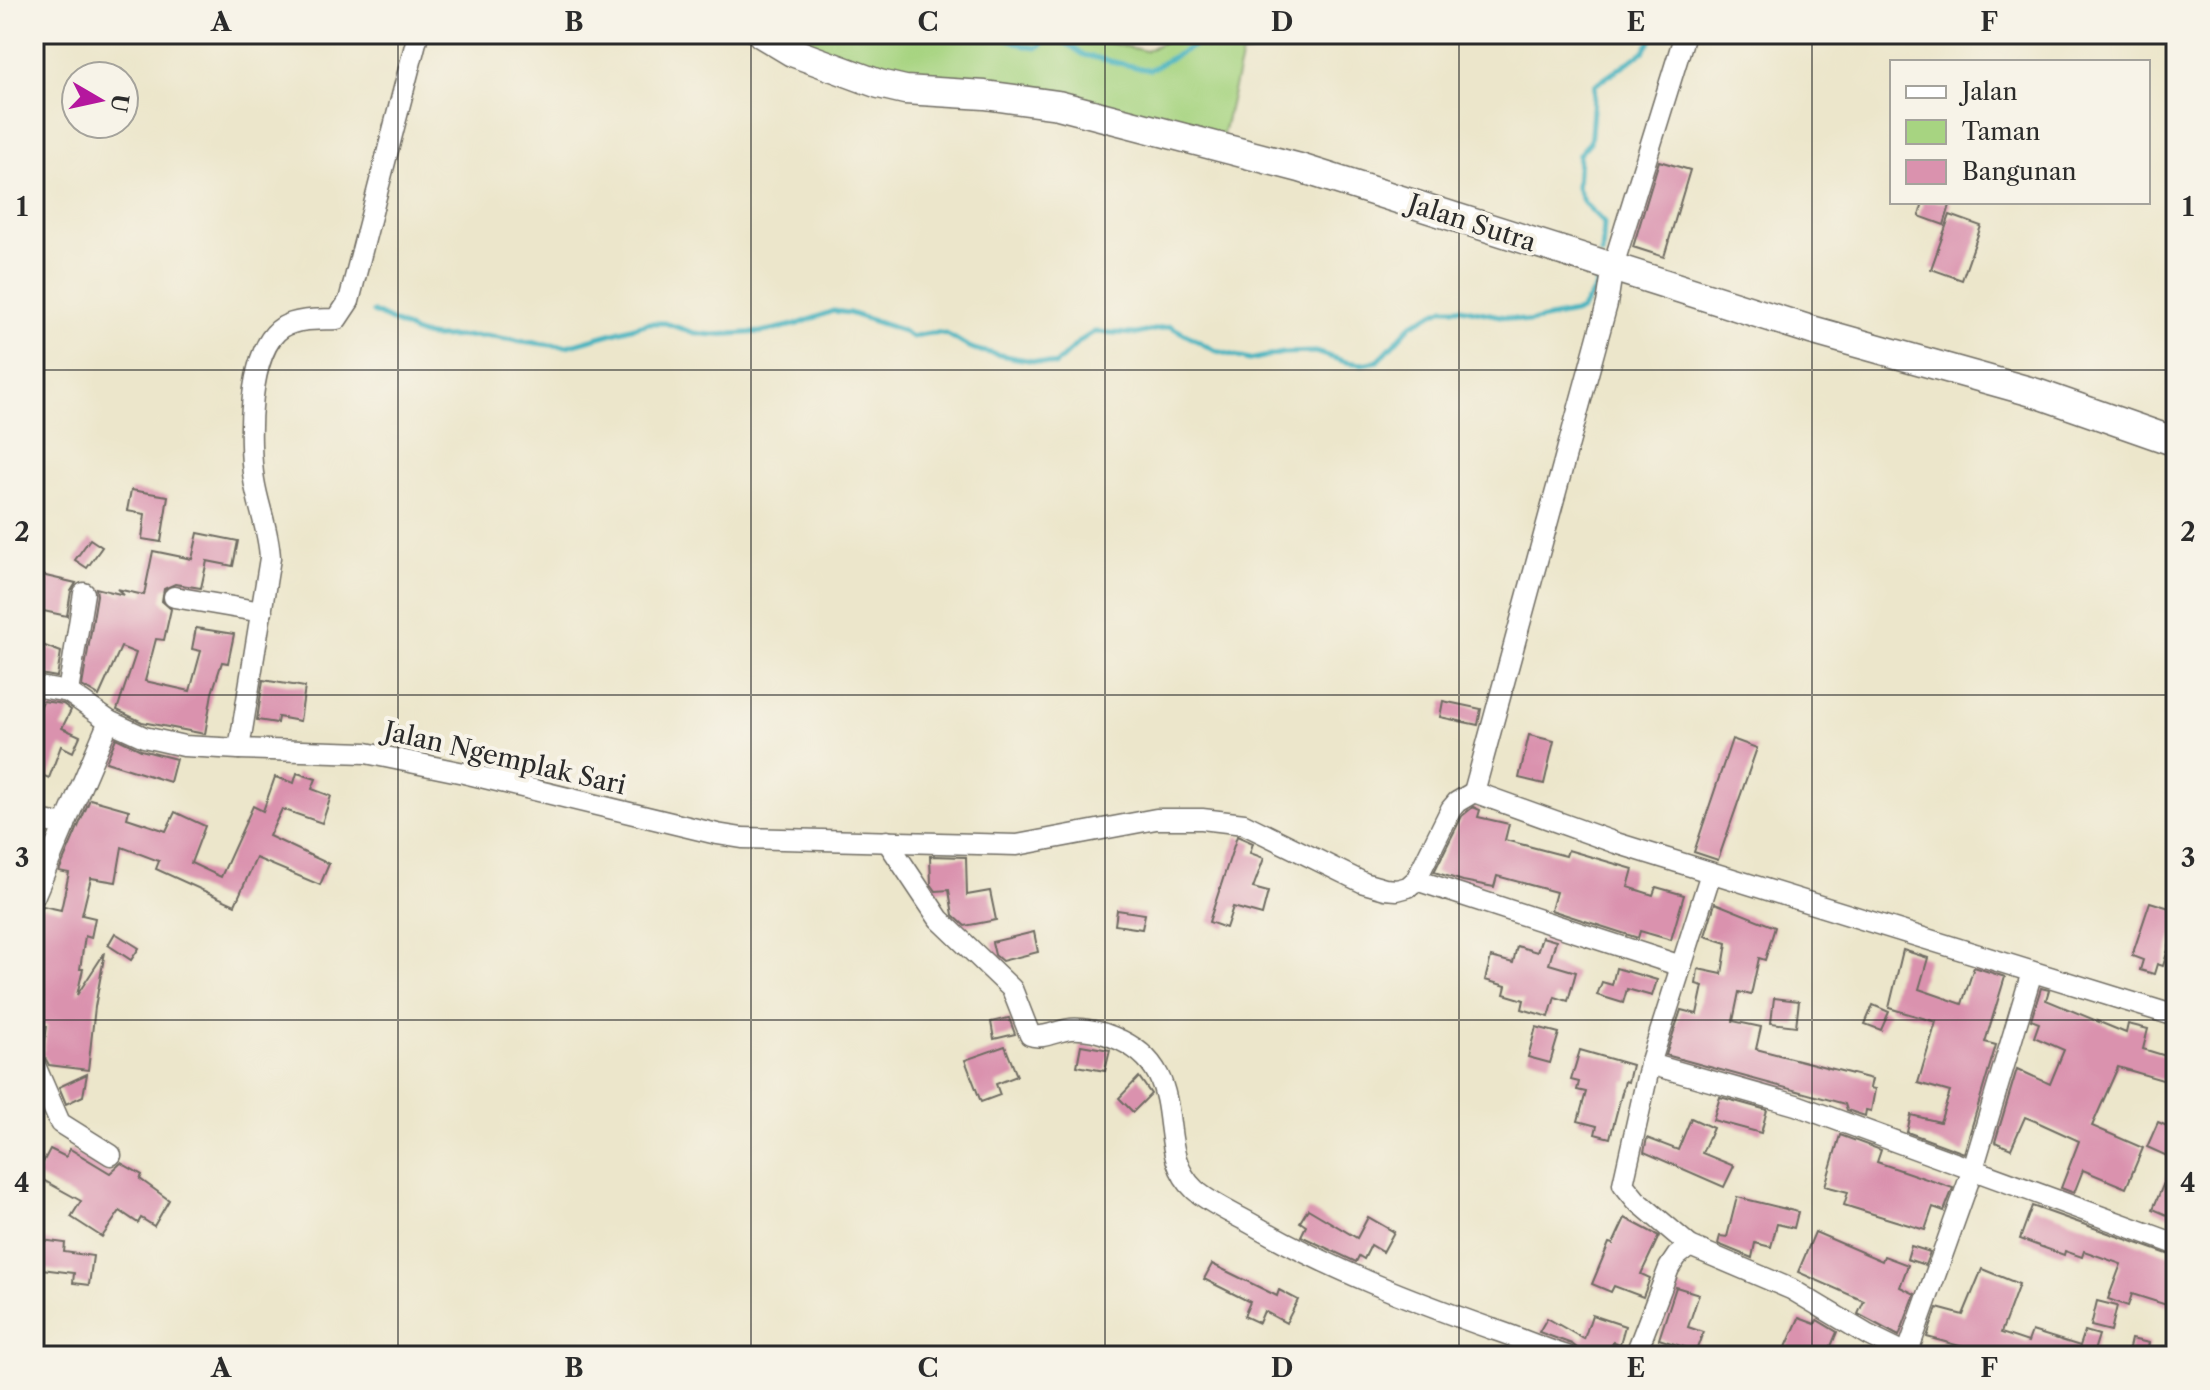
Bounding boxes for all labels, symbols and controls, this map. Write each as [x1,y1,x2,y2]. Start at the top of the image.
text: A [210,6,232,38]
text: B [564,6,584,38]
text: C [918,6,938,38]
text: D [1271,6,1293,38]
text: E [1627,6,1645,38]
text: F [1980,6,1998,38]
north arrow [60,60,140,140]
legend [1890,60,2150,204]
text: Jalan [1958,77,2018,106]
text: U [105,92,134,114]
text: Taman [1962,117,2040,146]
text: Bangunan [1962,157,2077,186]
street label: Jalan Sutra [1400,186,1540,259]
text: 1 [16,191,28,223]
text: 1 [2182,191,2194,223]
text: 2 [14,516,30,548]
text: 2 [2180,516,2196,548]
street label: Jalan Ngemplak Sari [377,714,629,801]
text: 3 [15,842,29,874]
text: 3 [2181,842,2195,874]
text: 4 [14,1167,30,1199]
text: 4 [2180,1167,2196,1199]
text: A [210,1352,232,1384]
text: B [564,1352,584,1384]
text: C [918,1352,938,1384]
text: D [1271,1352,1293,1384]
text: E [1627,1352,1645,1384]
text: F [1980,1352,1998,1384]

